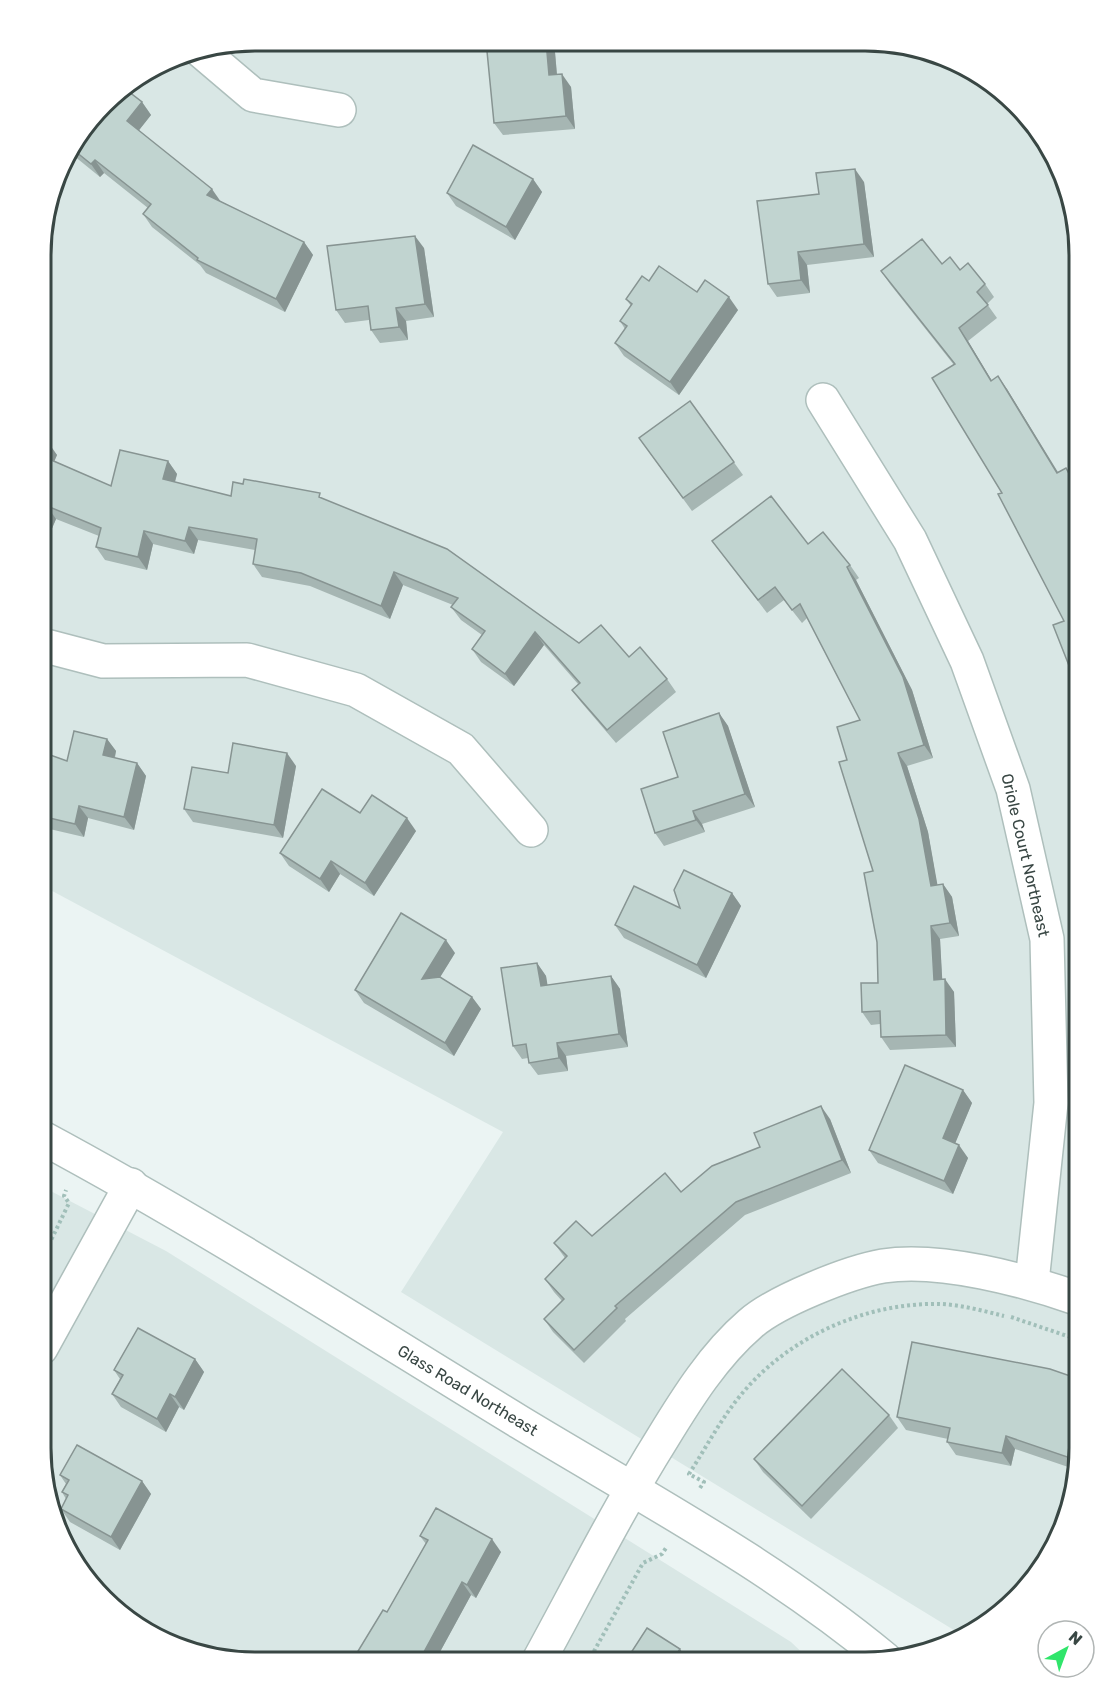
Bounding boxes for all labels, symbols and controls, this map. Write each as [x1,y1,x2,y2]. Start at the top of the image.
street label: Oriole Court Northeast [997,772,1054,939]
street label: Glass Road Northeast [394,1341,541,1440]
north arrow [1036,1619,1096,1679]
text: N [1065,1627,1086,1649]

